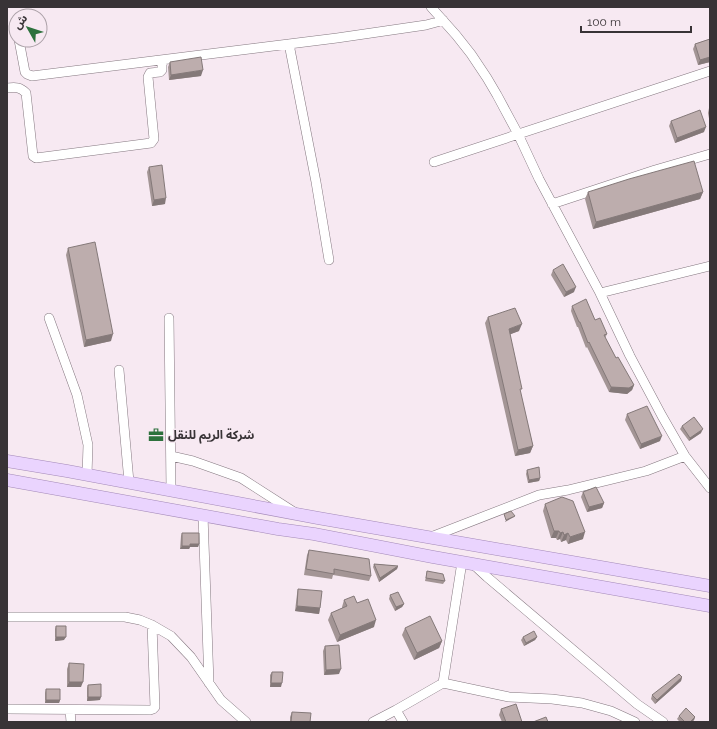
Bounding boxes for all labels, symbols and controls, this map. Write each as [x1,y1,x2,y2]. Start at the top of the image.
north arrow [8,8,48,48]
scale bar [581,8,691,34]
text: ش [11,12,30,32]
text: 100 m [587,15,621,29]
office icon: شركة الريم للنقل [147,426,165,444]
place label: شركة الريم للنقل [168,428,254,444]

